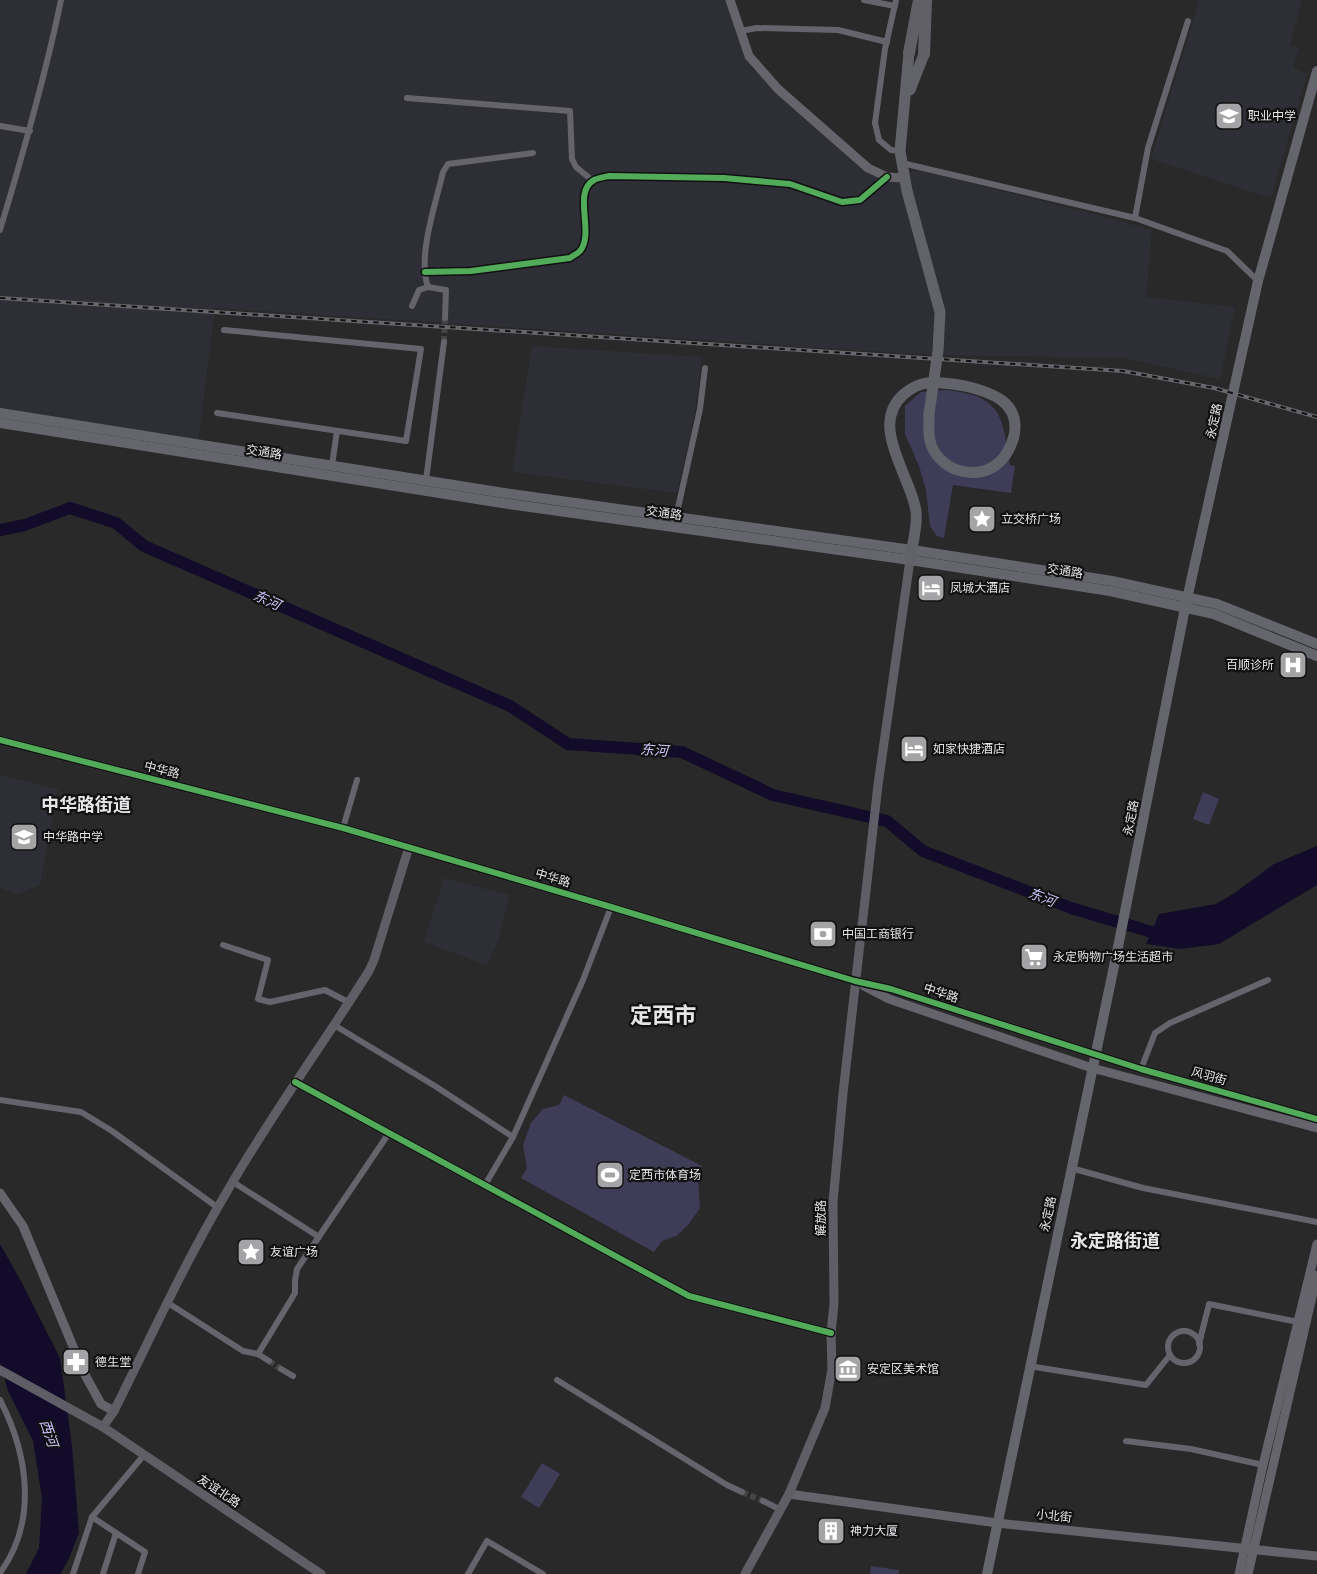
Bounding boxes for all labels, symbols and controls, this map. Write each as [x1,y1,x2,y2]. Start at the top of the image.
school or university icon: 职业中学 [1214,101,1244,131]
place label: 职业中学 [1248,106,1296,123]
street label: 永定路 [1200,401,1225,440]
street label: 交通路 [245,439,283,462]
street label: 交通路 [645,501,683,522]
place icon: 立交桥广场 [967,504,997,534]
place label: 立交桥广场 [1001,509,1061,526]
street label: 交通路 [1046,558,1084,581]
hotel icon: 凤城大酒店 [916,573,946,603]
place label: 凤城大酒店 [950,578,1010,595]
water label: 东河 [251,584,287,615]
hospital icon: 百顺诊所 [1278,650,1308,680]
place label: 百顺诊所 [1226,655,1274,672]
hotel icon: 如家快捷酒店 [899,734,929,764]
water label: 东河 [639,738,672,760]
place label: 如家快捷酒店 [933,739,1005,756]
street label: 中华路 [143,756,182,781]
district label: 中华路街道 [41,790,131,816]
street label: 永定路 [1118,798,1141,837]
school or university icon: 中华路中学 [9,822,39,852]
place label: 中华路中学 [43,827,103,844]
street label: 中华路 [534,863,573,890]
water label: 东河 [1026,882,1062,911]
bank icon: 中国工商银行 [808,919,838,949]
place label: 中国工商银行 [842,924,914,941]
supermarket icon: 永定购物广场生活超市 [1019,942,1049,972]
place label: 永定购物广场生活超市 [1053,947,1173,964]
street label: 中华路 [922,978,961,1005]
district label: 定西市 [630,997,696,1029]
street label: 风羽街 [1190,1061,1229,1088]
sports icon: 定西市体育场 [595,1160,625,1190]
place label: 定西市体育场 [629,1165,701,1182]
street label: 永定路 [1034,1194,1059,1233]
street label: 解放路 [811,1200,828,1236]
district label: 永定路街道 [1070,1226,1160,1252]
place icon: 友谊广场 [236,1237,266,1267]
place label: 友谊广场 [270,1242,318,1259]
pharmacy icon: 德生堂 [61,1347,91,1377]
place label: 德生堂 [95,1352,131,1369]
museum icon: 安定区美术馆 [833,1354,863,1384]
place label: 安定区美术馆 [867,1359,939,1376]
water label: 西河 [36,1416,65,1452]
street label: 友谊北路 [195,1469,244,1510]
street label: 小北街 [1035,1504,1073,1525]
building icon: 神力大厦 [816,1516,846,1546]
place label: 神力大厦 [850,1521,898,1538]

